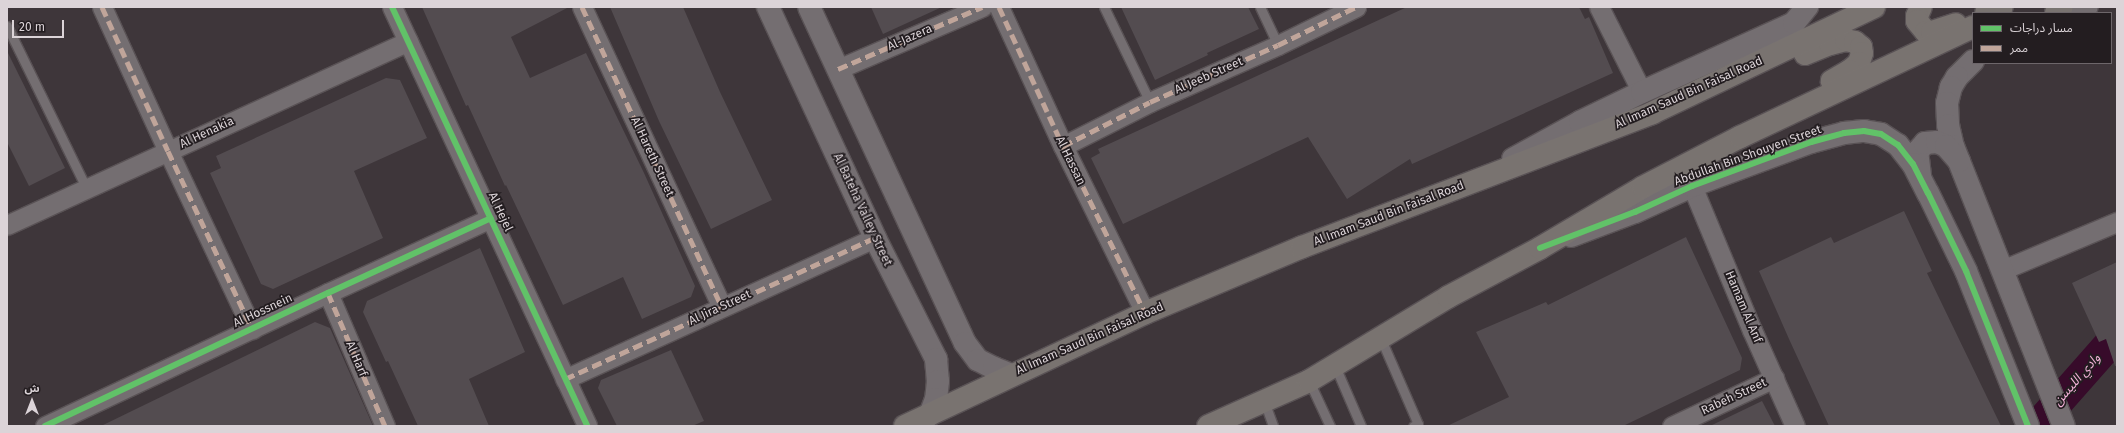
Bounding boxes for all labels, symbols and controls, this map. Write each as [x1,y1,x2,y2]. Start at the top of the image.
scale bar [14,12,66,38]
legend [1972,12,2112,64]
text: 20 m [19,20,45,34]
text: مسار دراجات [2010,21,2073,35]
street label: Al-Jazera [885,22,935,54]
text: ممر [2010,41,2028,55]
street label: Al Imam Saud Bin Faisal Road [1613,54,1765,132]
street label: Al Jeeb Street [1173,55,1245,97]
street label: Al Henakia [178,114,236,152]
street label: Al Hareth Street [627,115,677,199]
street label: Abdullah Bin Shouyen Street [1672,123,1824,189]
street label: Al Hassan [1052,134,1088,188]
street label: Al Bateha Valley Street [830,151,894,269]
street label: Al Imam Saud Bin Faisal Road [1312,179,1466,249]
street label: Al Hejel [485,190,515,234]
street label: Hamam Al Anf [1721,269,1765,345]
street label: Al Jira Street [687,287,753,329]
street label: Al Hossnein [231,291,295,331]
street label: Al Imam Saud Bin Faisal Road [1014,300,1166,378]
street label: Al Harf [342,339,370,379]
water label: وادي الليسن [2050,351,2104,409]
street label: Rabeh Street [1699,376,1769,418]
north arrow [12,381,52,421]
text: ش [24,382,40,395]

